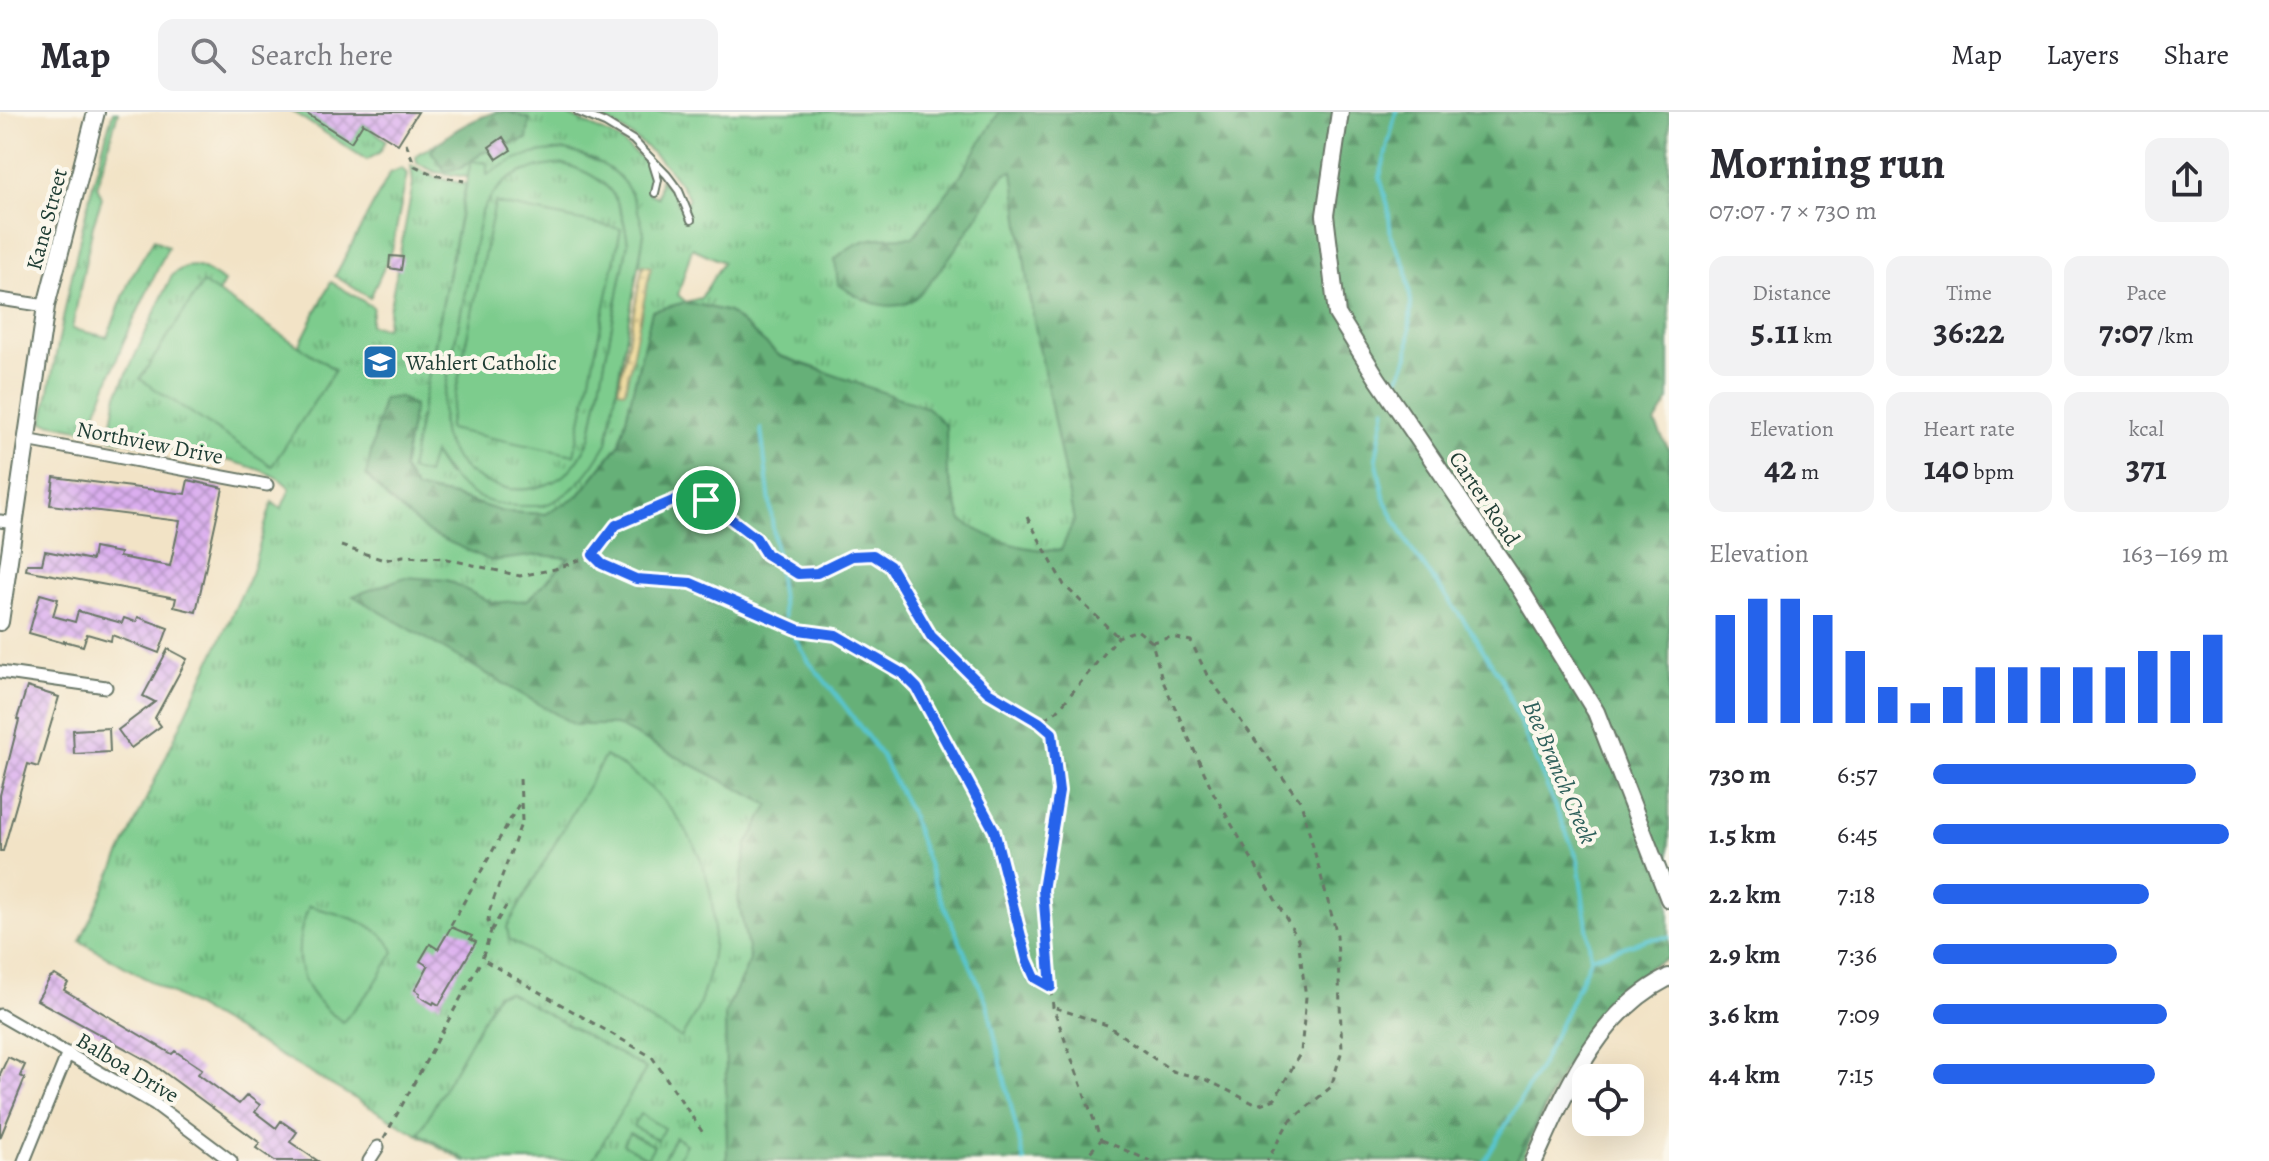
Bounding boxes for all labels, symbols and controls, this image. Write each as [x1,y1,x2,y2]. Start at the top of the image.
search box [158,19,718,91]
text: Map [40,29,110,81]
icon: search [186,33,230,77]
text: Search here [250,35,393,75]
text: Map [1951,36,2002,74]
text: Layers [2046,36,2119,74]
text: Share [2163,36,2229,74]
text: Morning run [1709,133,1945,193]
button: share [2145,138,2229,222]
street label: Kane Street [19,165,75,273]
text: 07:07 · 7 × 730 m [1709,193,1877,228]
text: Distance [1752,278,1831,308]
text: Time [1946,278,1992,308]
text: Pace [2126,278,2167,308]
text: 5.11 [1751,308,1799,355]
text: 36:22 [1933,308,2005,355]
text: 7:07 [2099,308,2153,355]
text: km [1799,321,1833,351]
text: /km [2153,321,2194,351]
school or university icon: Wahlert Catholic [361,343,399,381]
place label: Wahlert Catholic [405,348,557,378]
street label: Northview Drive [74,414,226,472]
text: Elevation [1749,414,1834,444]
text: Heart rate [1923,414,2015,444]
text: kcal [2129,414,2164,444]
text: 42 [1764,444,1797,491]
text: 140 [1924,444,1969,491]
text: 371 [2126,444,2167,491]
street label: Carter Road [1441,445,1527,552]
text: m [1797,457,1819,487]
text: bpm [1969,457,2014,487]
pin [672,466,740,534]
icon: arrive [684,478,728,522]
text: Elevation [1709,536,1809,571]
text: 163–169 m [2122,536,2229,571]
water label: Bee Branch Creek [1515,695,1605,849]
text: 730 m [1709,757,1771,792]
text: 6:57 [1837,757,1877,792]
text: 1.5 km [1709,817,1776,852]
text: 6:45 [1837,817,1878,852]
text: 2.2 km [1709,877,1781,912]
text: 7:18 [1837,877,1876,912]
text: 2.9 km [1709,937,1781,972]
text: 7:36 [1837,937,1877,972]
text: 3.6 km [1709,997,1779,1032]
text: 7:09 [1837,997,1880,1032]
street label: Balboa Drive [71,1025,184,1110]
text: 4.4 km [1709,1057,1780,1092]
text: 7:15 [1837,1057,1874,1092]
map controls [1572,1064,1644,1136]
button: locate [1572,1064,1644,1136]

